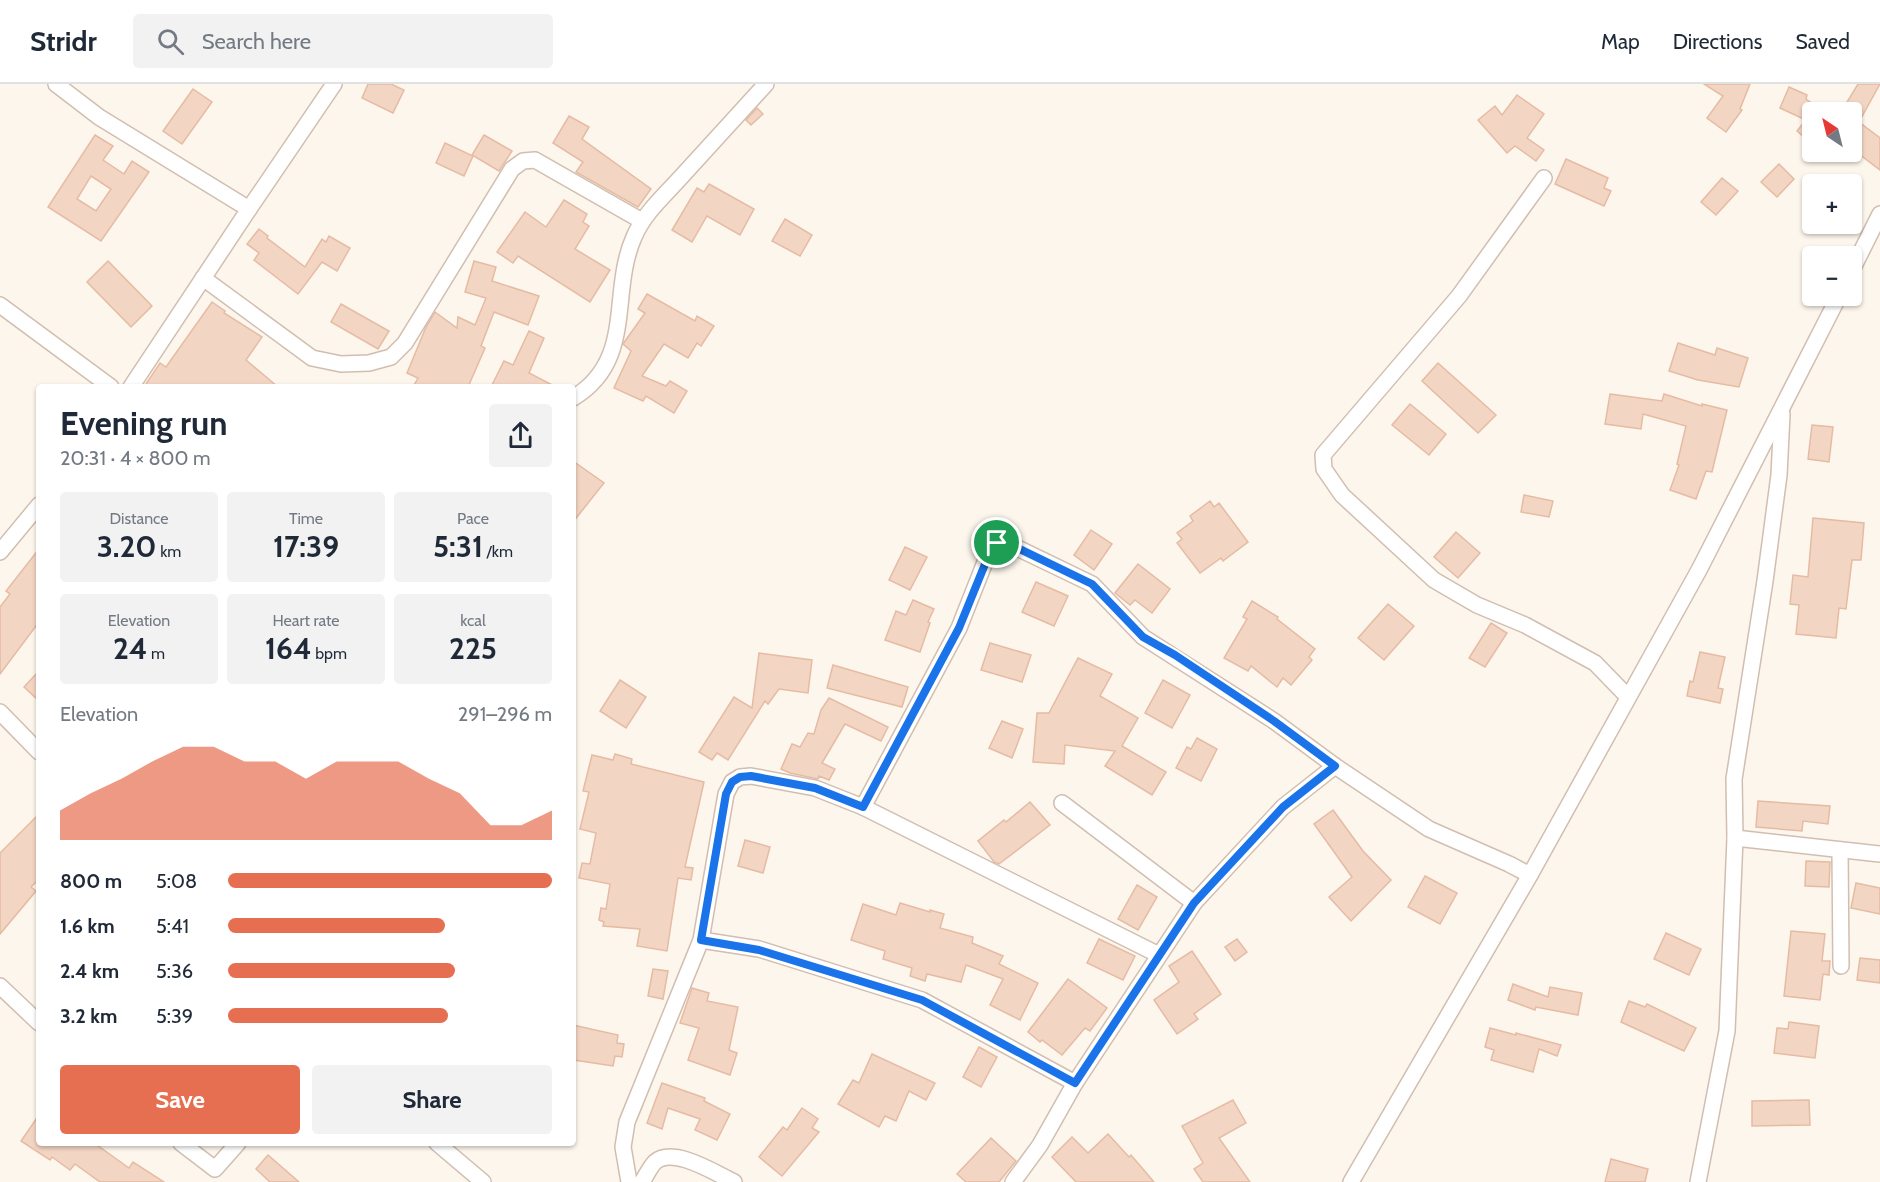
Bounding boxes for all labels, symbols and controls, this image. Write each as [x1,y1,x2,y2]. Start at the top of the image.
search box [133,14,553,68]
text: Stridr [30,24,97,58]
icon: search [154,25,187,58]
text: Search here [202,28,311,55]
text: Map [1601,29,1640,54]
text: Directions [1673,29,1762,54]
text: Saved [1795,29,1850,54]
north arrow [1802,102,1862,162]
map controls [1802,102,1862,306]
button: + [1802,174,1862,234]
button: − [1802,246,1862,306]
text: Evening run [60,403,227,443]
button: share [489,404,552,467]
text: 20:31 · 4 × 800 m [60,446,210,470]
text: Distance [110,509,168,528]
text: Time [289,509,323,528]
text: Pace [457,509,489,528]
pin [971,517,1022,568]
icon: arrive [980,526,1013,559]
text: 3.20 [97,528,157,565]
text: 17:39 [273,528,339,565]
text: 5:31 [433,528,483,565]
text: km [157,542,181,561]
text: /km [483,542,513,561]
text: Elevation [108,611,170,630]
text: Heart rate [273,611,339,630]
text: kcal [460,611,486,630]
text: 24 [113,630,147,667]
text: 164 [265,630,312,667]
text: 225 [449,630,497,667]
text: m [147,644,165,663]
text: bpm [312,644,347,663]
text: Elevation [60,702,138,726]
text: 291–296 m [458,702,552,726]
text: 800 m [60,869,122,893]
text: 5:08 [156,869,197,893]
text: 1.6 km [60,914,115,938]
text: 5:41 [156,914,189,938]
text: 2.4 km [60,959,119,983]
text: 5:36 [156,959,193,983]
text: 3.2 km [60,1004,117,1028]
text: 5:39 [156,1004,193,1028]
button: Save [60,1065,300,1134]
button: Share [312,1065,552,1134]

